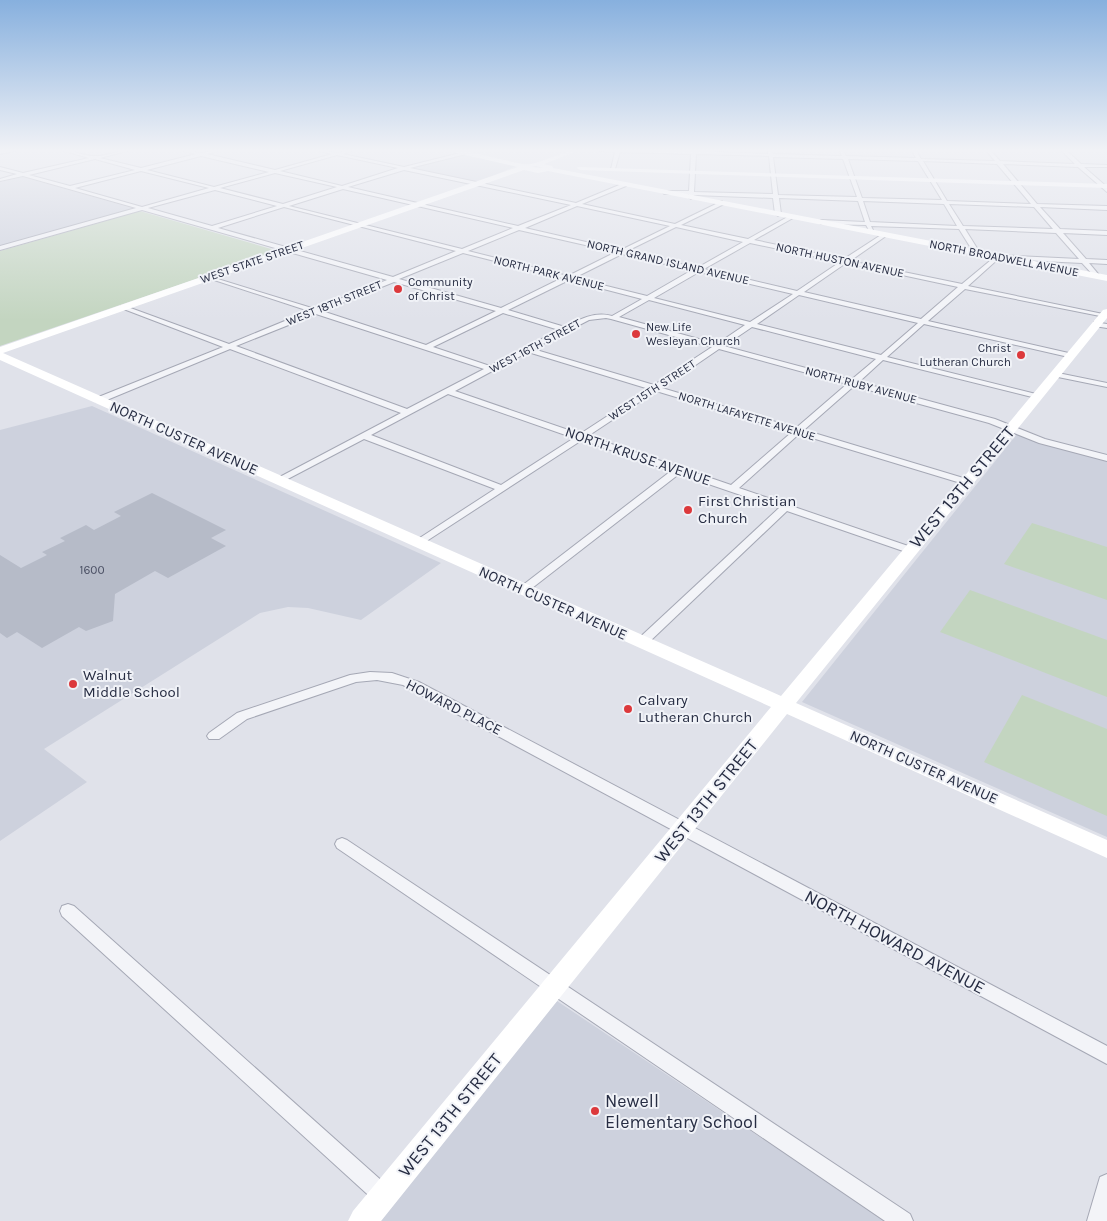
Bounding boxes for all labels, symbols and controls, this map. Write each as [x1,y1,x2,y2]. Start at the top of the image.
street label: NORTH GRAND ISLAND AVENUE [586,236,750,288]
street label: NORTH BROADWELL AVENUE [928,237,1080,279]
street label: WEST STATE STREET [198,238,306,286]
street label: NORTH HUSTON AVENUE [774,240,906,280]
street label: NORTH PARK AVENUE [492,252,606,294]
place label: Community of Christ [408,275,473,303]
street label: WEST 18TH STREET [284,277,384,329]
marker: Community of Christ [392,283,404,295]
street label: WEST 16TH STREET [487,316,583,376]
place label: New Life Wesleyan Church [646,320,740,348]
marker: New Life Wesleyan Church [630,328,642,340]
place label: Christ Lutheran Church [920,341,1011,369]
marker: Christ Lutheran Church [1015,349,1027,361]
street label: WEST 15TH STREET [606,357,698,423]
street label: NORTH RUBY AVENUE [804,363,918,407]
street label: NORTH LAFAYETTE AVENUE [677,388,817,444]
street label: NORTH CUSTER AVENUE [107,397,261,479]
street label: WEST 13TH STREET [905,422,1019,552]
street label: NORTH KRUSE AVENUE [563,423,713,489]
place label: First Christian Church [698,492,796,527]
marker: First Christian Church [682,504,694,516]
street label: NORTH CUSTER AVENUE [476,562,630,644]
house number: 1600 [79,563,105,577]
place label: Walnut Middle School [83,666,180,701]
street label: HOWARD PLACE [403,675,505,739]
marker: Walnut Middle School [67,678,79,690]
place label: Calvary Lutheran Church [638,691,752,726]
marker: Calvary Lutheran Church [622,703,634,715]
street label: NORTH CUSTER AVENUE [847,726,1001,808]
street label: WEST 13TH STREET [649,735,763,867]
street label: NORTH HOWARD AVENUE [801,885,989,999]
street label: WEST 13TH STREET [393,1049,507,1181]
place label: Newell Elementary School [605,1090,758,1133]
marker: Newell Elementary School [589,1105,601,1117]

